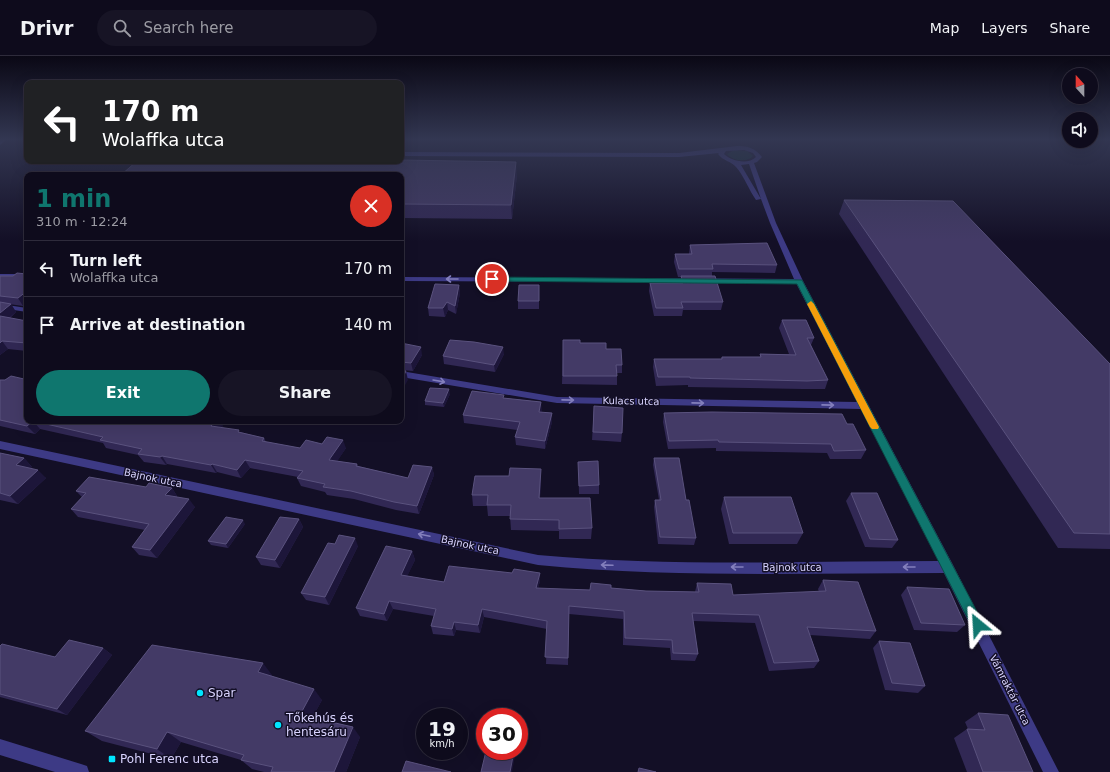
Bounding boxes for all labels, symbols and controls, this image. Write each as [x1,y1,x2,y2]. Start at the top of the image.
search box [97,10,377,46]
text: Drivr [20,17,73,39]
icon: search [111,17,133,39]
text: Search here [143,19,234,37]
text: Map [930,20,959,36]
text: Layers [981,20,1028,36]
text: Share [1050,20,1090,36]
north arrow [1062,68,1098,104]
map controls [1062,68,1098,148]
text: 170 m [102,95,199,128]
icon: left [36,96,88,148]
button: sound [1062,112,1098,148]
text: Wolaffka utca [102,129,224,150]
text: 1 min [36,185,111,213]
button: close [350,185,392,227]
text: 310 m · 12:24 [36,214,127,229]
text: Turn left [70,252,142,270]
icon: left [36,258,58,280]
text: 170 m [344,260,392,278]
pin [475,262,509,296]
icon: arrive [481,268,503,290]
text: Wolaffka utca [70,270,158,285]
one-way arrow [446,275,459,283]
icon: arrive [36,314,58,336]
text: Arrive at destination [70,316,245,334]
text: 140 m [344,316,392,334]
button: Exit [36,370,210,416]
button: Share [218,370,392,416]
one-way arrow [433,377,446,385]
street label: Kulacs utca [602,395,660,407]
one-way arrow [561,396,574,404]
one-way arrow [691,399,704,407]
one-way arrow [821,401,834,409]
street label: Bajnok utca [123,466,183,490]
one-way arrow [418,531,431,539]
street label: Bajnok utca [440,533,500,557]
one-way arrow [601,562,614,569]
street label: Bajnok utca [762,562,822,573]
one-way arrow [731,563,744,571]
one-way arrow [903,563,916,571]
position arrow [957,604,999,646]
street label: Vámraktár utca [988,653,1032,727]
place label: Spar [208,686,236,700]
marker: Spar [195,688,205,698]
speed limit sign: 30 [476,708,528,760]
place label: Tőkehús és hentesáru [285,711,354,739]
text: 19 [428,717,456,741]
marker: Tőkehús és hentesáru [273,720,283,730]
text: km/h [429,738,455,749]
place label: Pohl Ferenc utca [120,752,219,766]
marker: Pohl Ferenc utca [107,754,117,764]

